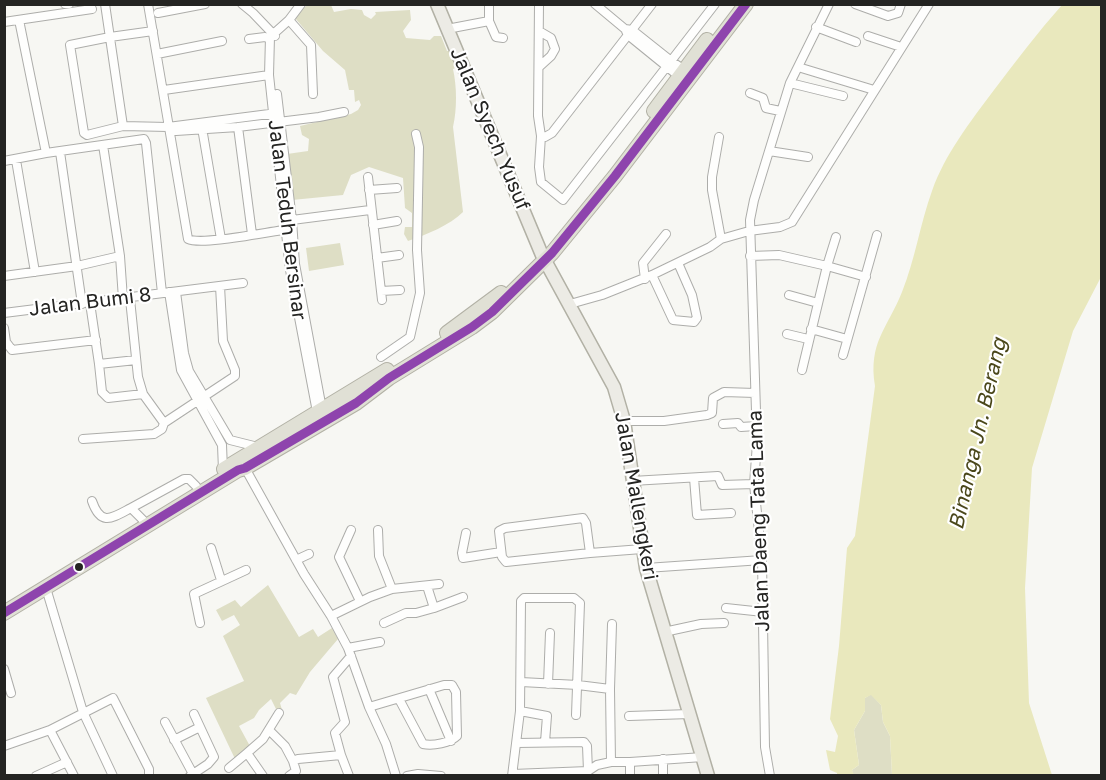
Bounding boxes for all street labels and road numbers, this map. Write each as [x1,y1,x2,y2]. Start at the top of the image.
street label: Jalan Syech Yusuf [445,44,535,214]
street label: Jalan Teduh Bersinar [263,119,311,321]
street label: Jalan Bumi 8 [27,283,153,321]
street label: Jalan Mallengkeri [609,410,663,582]
street label: Jalan Daeng Tata Lama [743,410,775,632]

